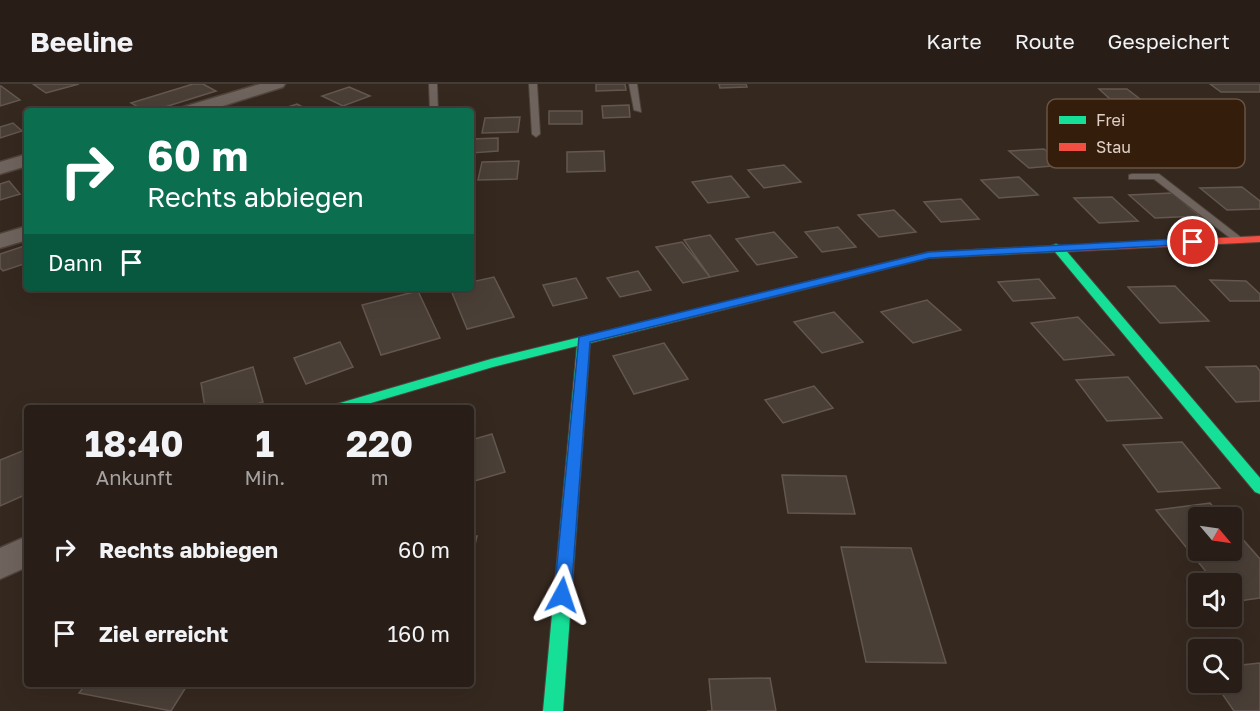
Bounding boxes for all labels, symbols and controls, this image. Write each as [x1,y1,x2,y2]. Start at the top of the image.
text: Beeline [30,25,133,58]
text: Karte [926,28,982,54]
text: Route [1015,28,1075,54]
text: Gespeichert [1108,28,1230,54]
legend [1047,99,1245,168]
text: Frei [1096,110,1125,130]
text: 60 m [147,130,248,180]
icon: right [48,132,126,210]
text: Stau [1096,137,1131,157]
text: Rechts abbiegen [147,181,364,213]
pin [1167,216,1218,267]
icon: arrive [1176,225,1209,258]
icon: arrive [115,246,148,279]
text: Dann [48,249,103,276]
text: 18:40 [85,422,184,465]
text: 1 [256,422,274,465]
text: 220 [346,422,413,465]
text: Ankunft [96,465,173,489]
text: Min. [244,465,285,489]
text: m [371,465,388,489]
north arrow [1188,507,1242,561]
map controls [1188,507,1242,693]
icon: right [48,533,81,566]
text: Rechts abbiegen [99,536,278,563]
text: 60 m [398,536,450,563]
position arrow [530,563,594,627]
button: sound [1188,573,1242,627]
icon: arrive [48,617,81,650]
text: Ziel erreicht [99,620,228,647]
text: 160 m [387,620,450,647]
button: search [1188,639,1242,693]

